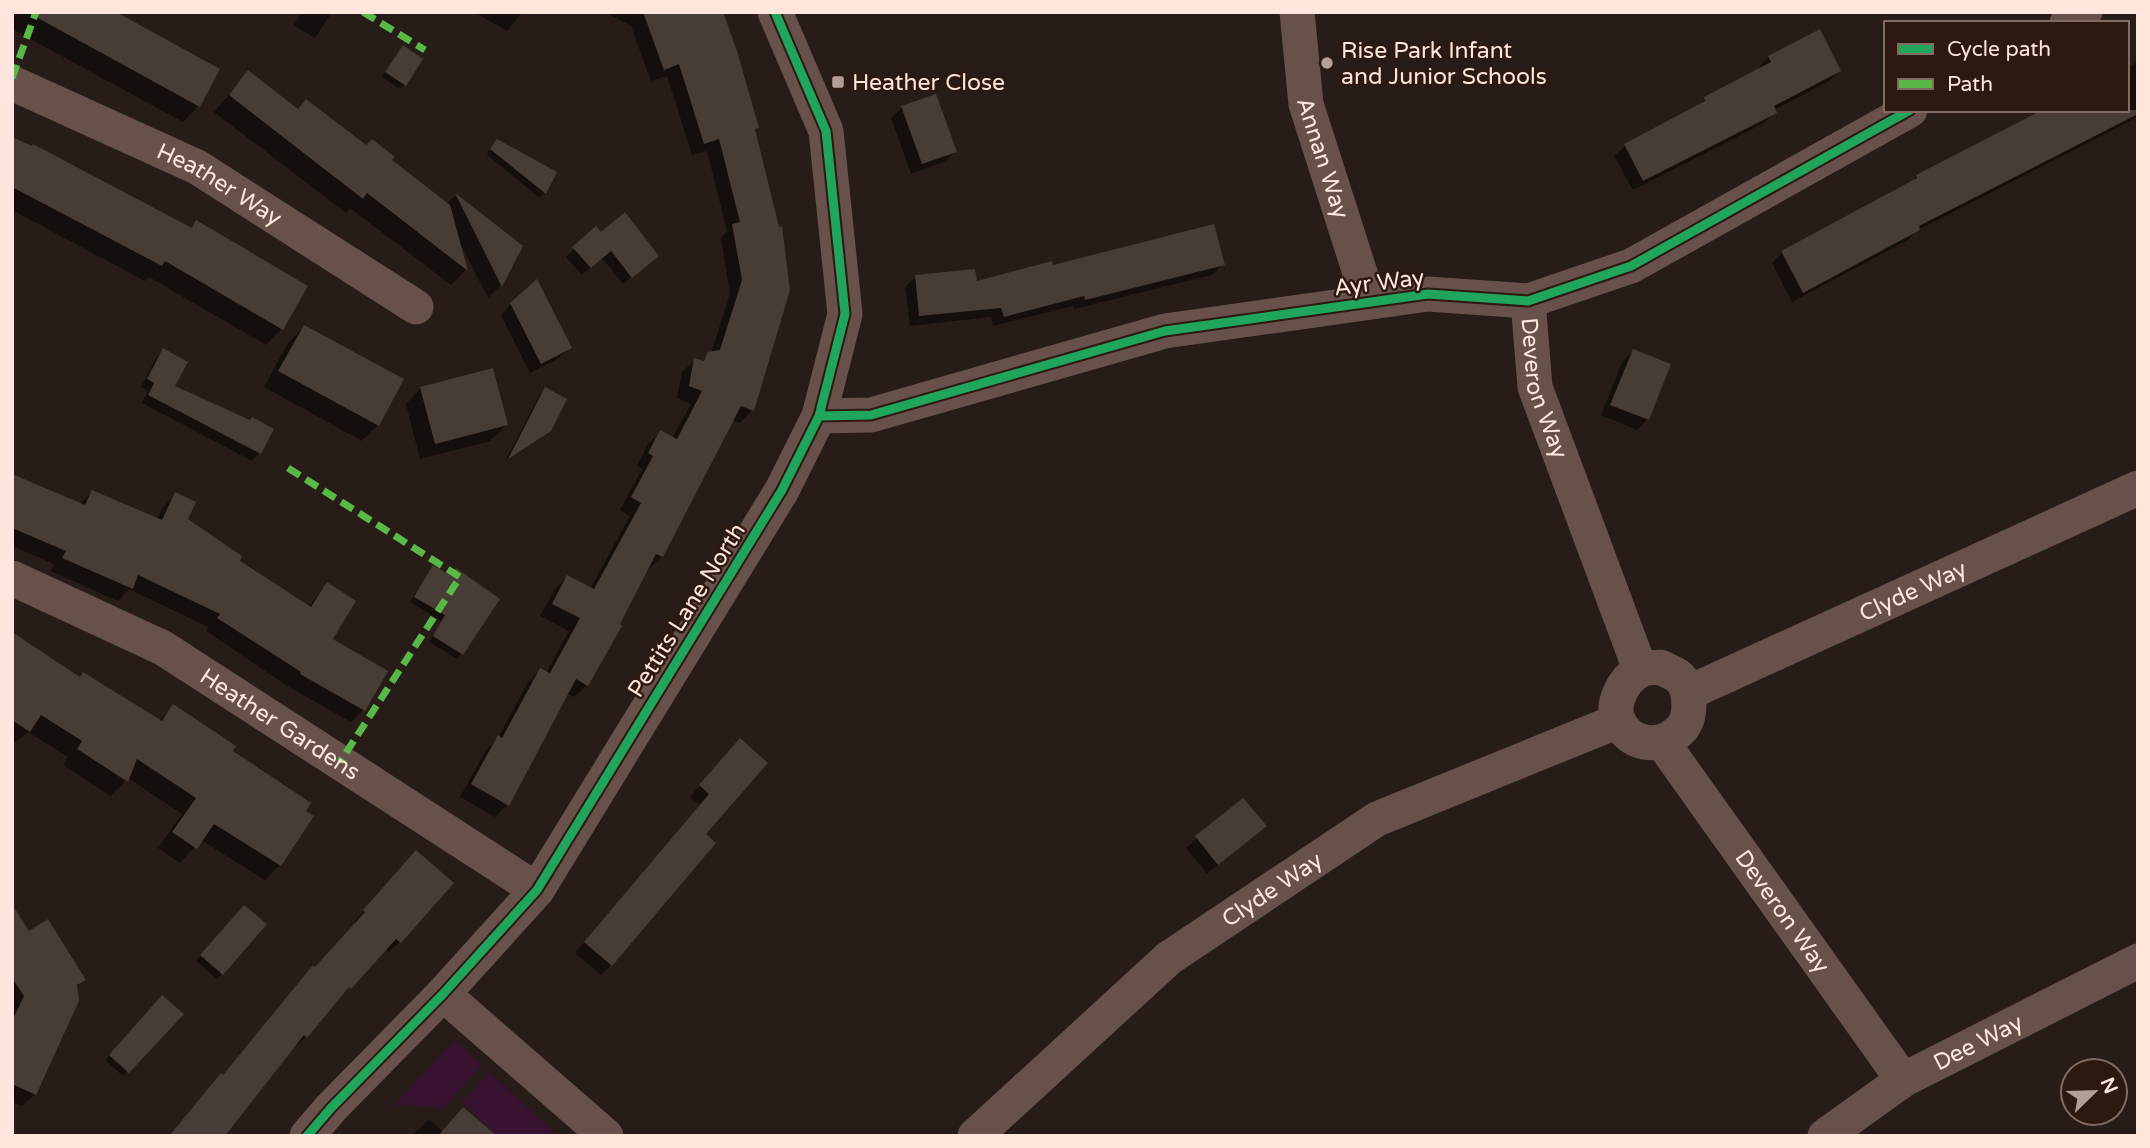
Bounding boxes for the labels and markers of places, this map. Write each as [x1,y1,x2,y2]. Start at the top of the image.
place label: Rise Park Infant and Junior Schools [1341,37,1547,91]
marker: Rise Park Infant and Junior Schools [1319,55,1335,71]
place label: Heather Close [852,69,1005,97]
marker: Heather Close [830,74,846,90]

